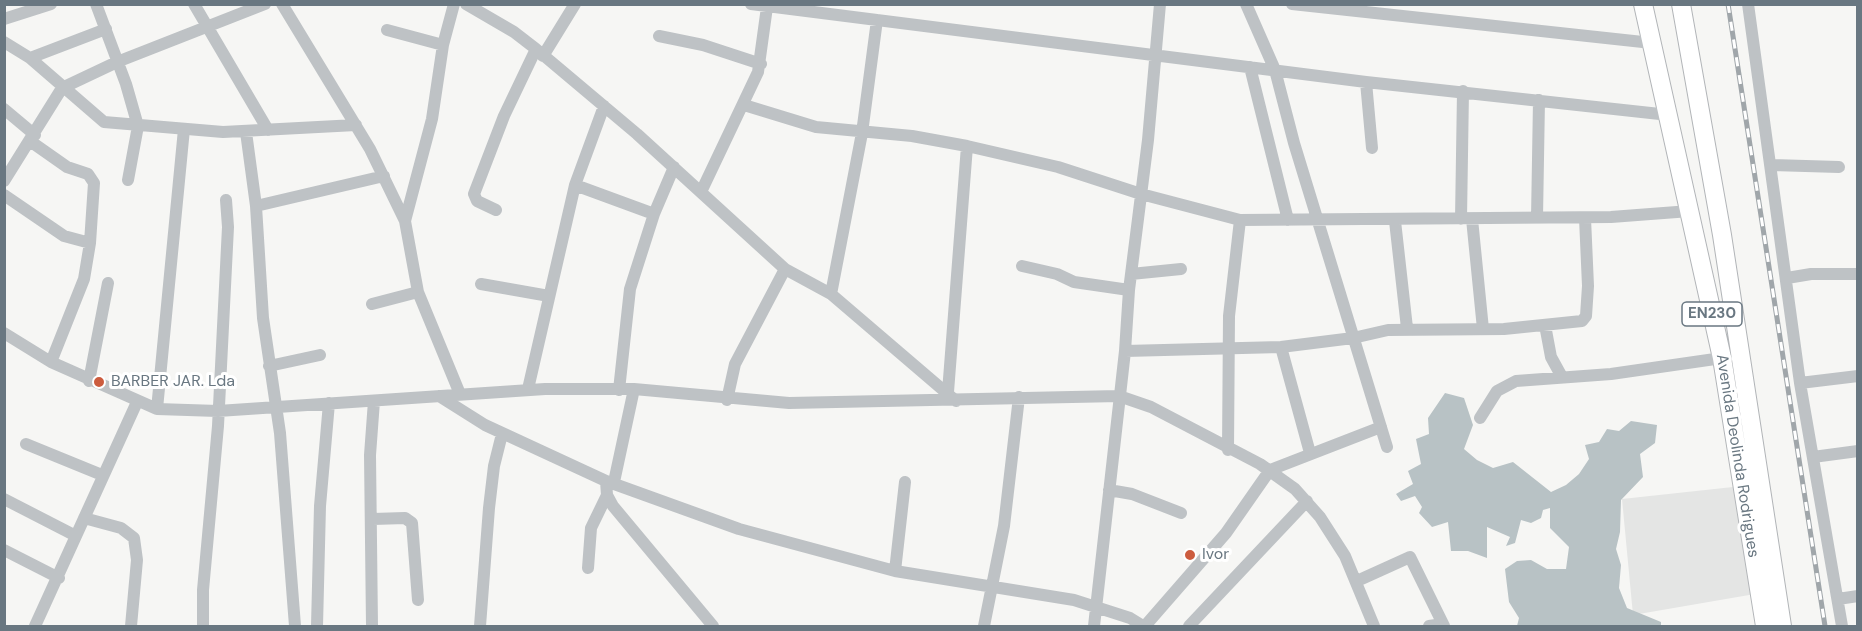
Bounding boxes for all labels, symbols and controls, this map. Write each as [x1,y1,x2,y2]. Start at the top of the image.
road number: EN230 [1682,302,1742,326]
street label: Avenida Deolinda Rodrigues [1711,353,1763,559]
place label: BARBER JAR. Lda [111,372,235,392]
marker: BARBER JAR. Lda [92,375,106,389]
place label: Ivor [1202,545,1229,565]
marker: Ivor [1183,548,1197,562]

